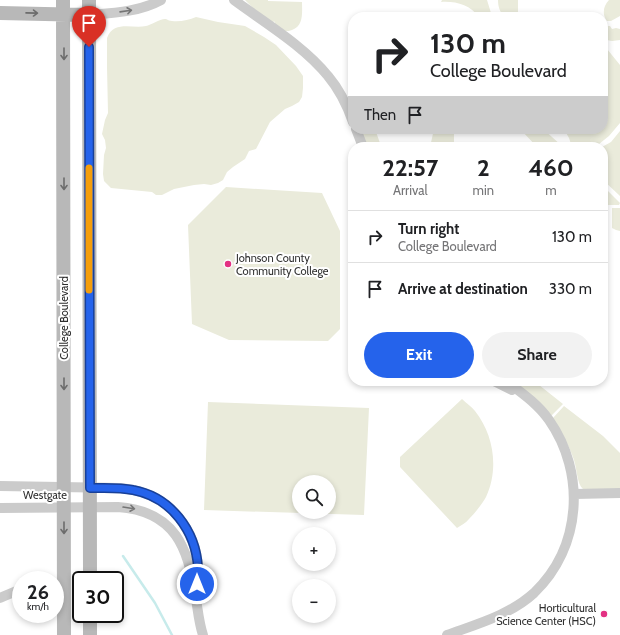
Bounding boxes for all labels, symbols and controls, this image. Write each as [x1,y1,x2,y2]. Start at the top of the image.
pin [72,6,106,47]
one-way arrow [119,7,132,15]
one-way arrow [25,9,38,17]
icon: arrive [78,12,100,34]
text: 130 m [430,26,506,60]
icon: right [364,28,416,80]
one-way arrow [60,47,68,60]
text: College Boulevard [430,60,567,82]
icon: arrive [404,104,426,126]
text: Then [364,106,396,124]
text: 22:57 [382,153,438,182]
text: 2 [477,153,490,182]
text: 460 [528,153,574,182]
one-way arrow [60,177,68,190]
text: Arrival [393,182,428,198]
text: min [473,182,494,198]
text: m [545,182,557,198]
text: Turn right [398,220,459,238]
icon: right [364,226,386,248]
text: 130 m [552,228,592,246]
text: College Boulevard [398,238,497,254]
place label: Johnson County Community College [235,251,329,278]
marker: Johnson County Community College [223,259,233,269]
street label: College Boulevard [57,276,71,360]
icon: arrive [364,278,386,300]
text: Arrive at destination [398,280,528,298]
text: 330 m [549,280,592,298]
button: Exit [364,332,474,378]
button: Share [482,332,592,378]
one-way arrow [60,377,68,390]
map controls [292,475,336,623]
button: search [292,475,336,519]
street label: Westgate [23,488,67,502]
one-way arrow [122,504,135,512]
one-way arrow [60,521,68,534]
button: + [292,527,336,571]
position arrow [176,563,218,605]
speed limit sign: 30 [72,571,124,623]
button: − [292,579,336,623]
text: 26 [27,580,49,604]
text: km/h [27,600,49,613]
place label: Horticultural Science Center (HSC) [496,601,596,628]
marker: Horticultural Science Center (HSC) [599,609,609,619]

